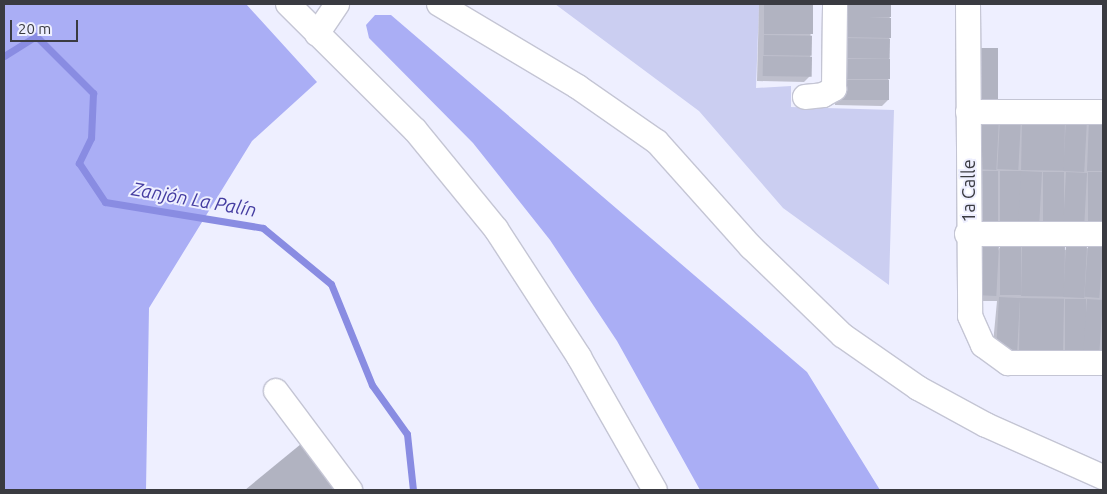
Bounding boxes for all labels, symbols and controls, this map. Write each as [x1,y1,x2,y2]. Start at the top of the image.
scale bar [12,10,80,42]
text: 20 m [18,20,51,37]
street label: 1a Calle [957,159,979,223]
water label: Zanjón La Palín [130,178,258,222]

